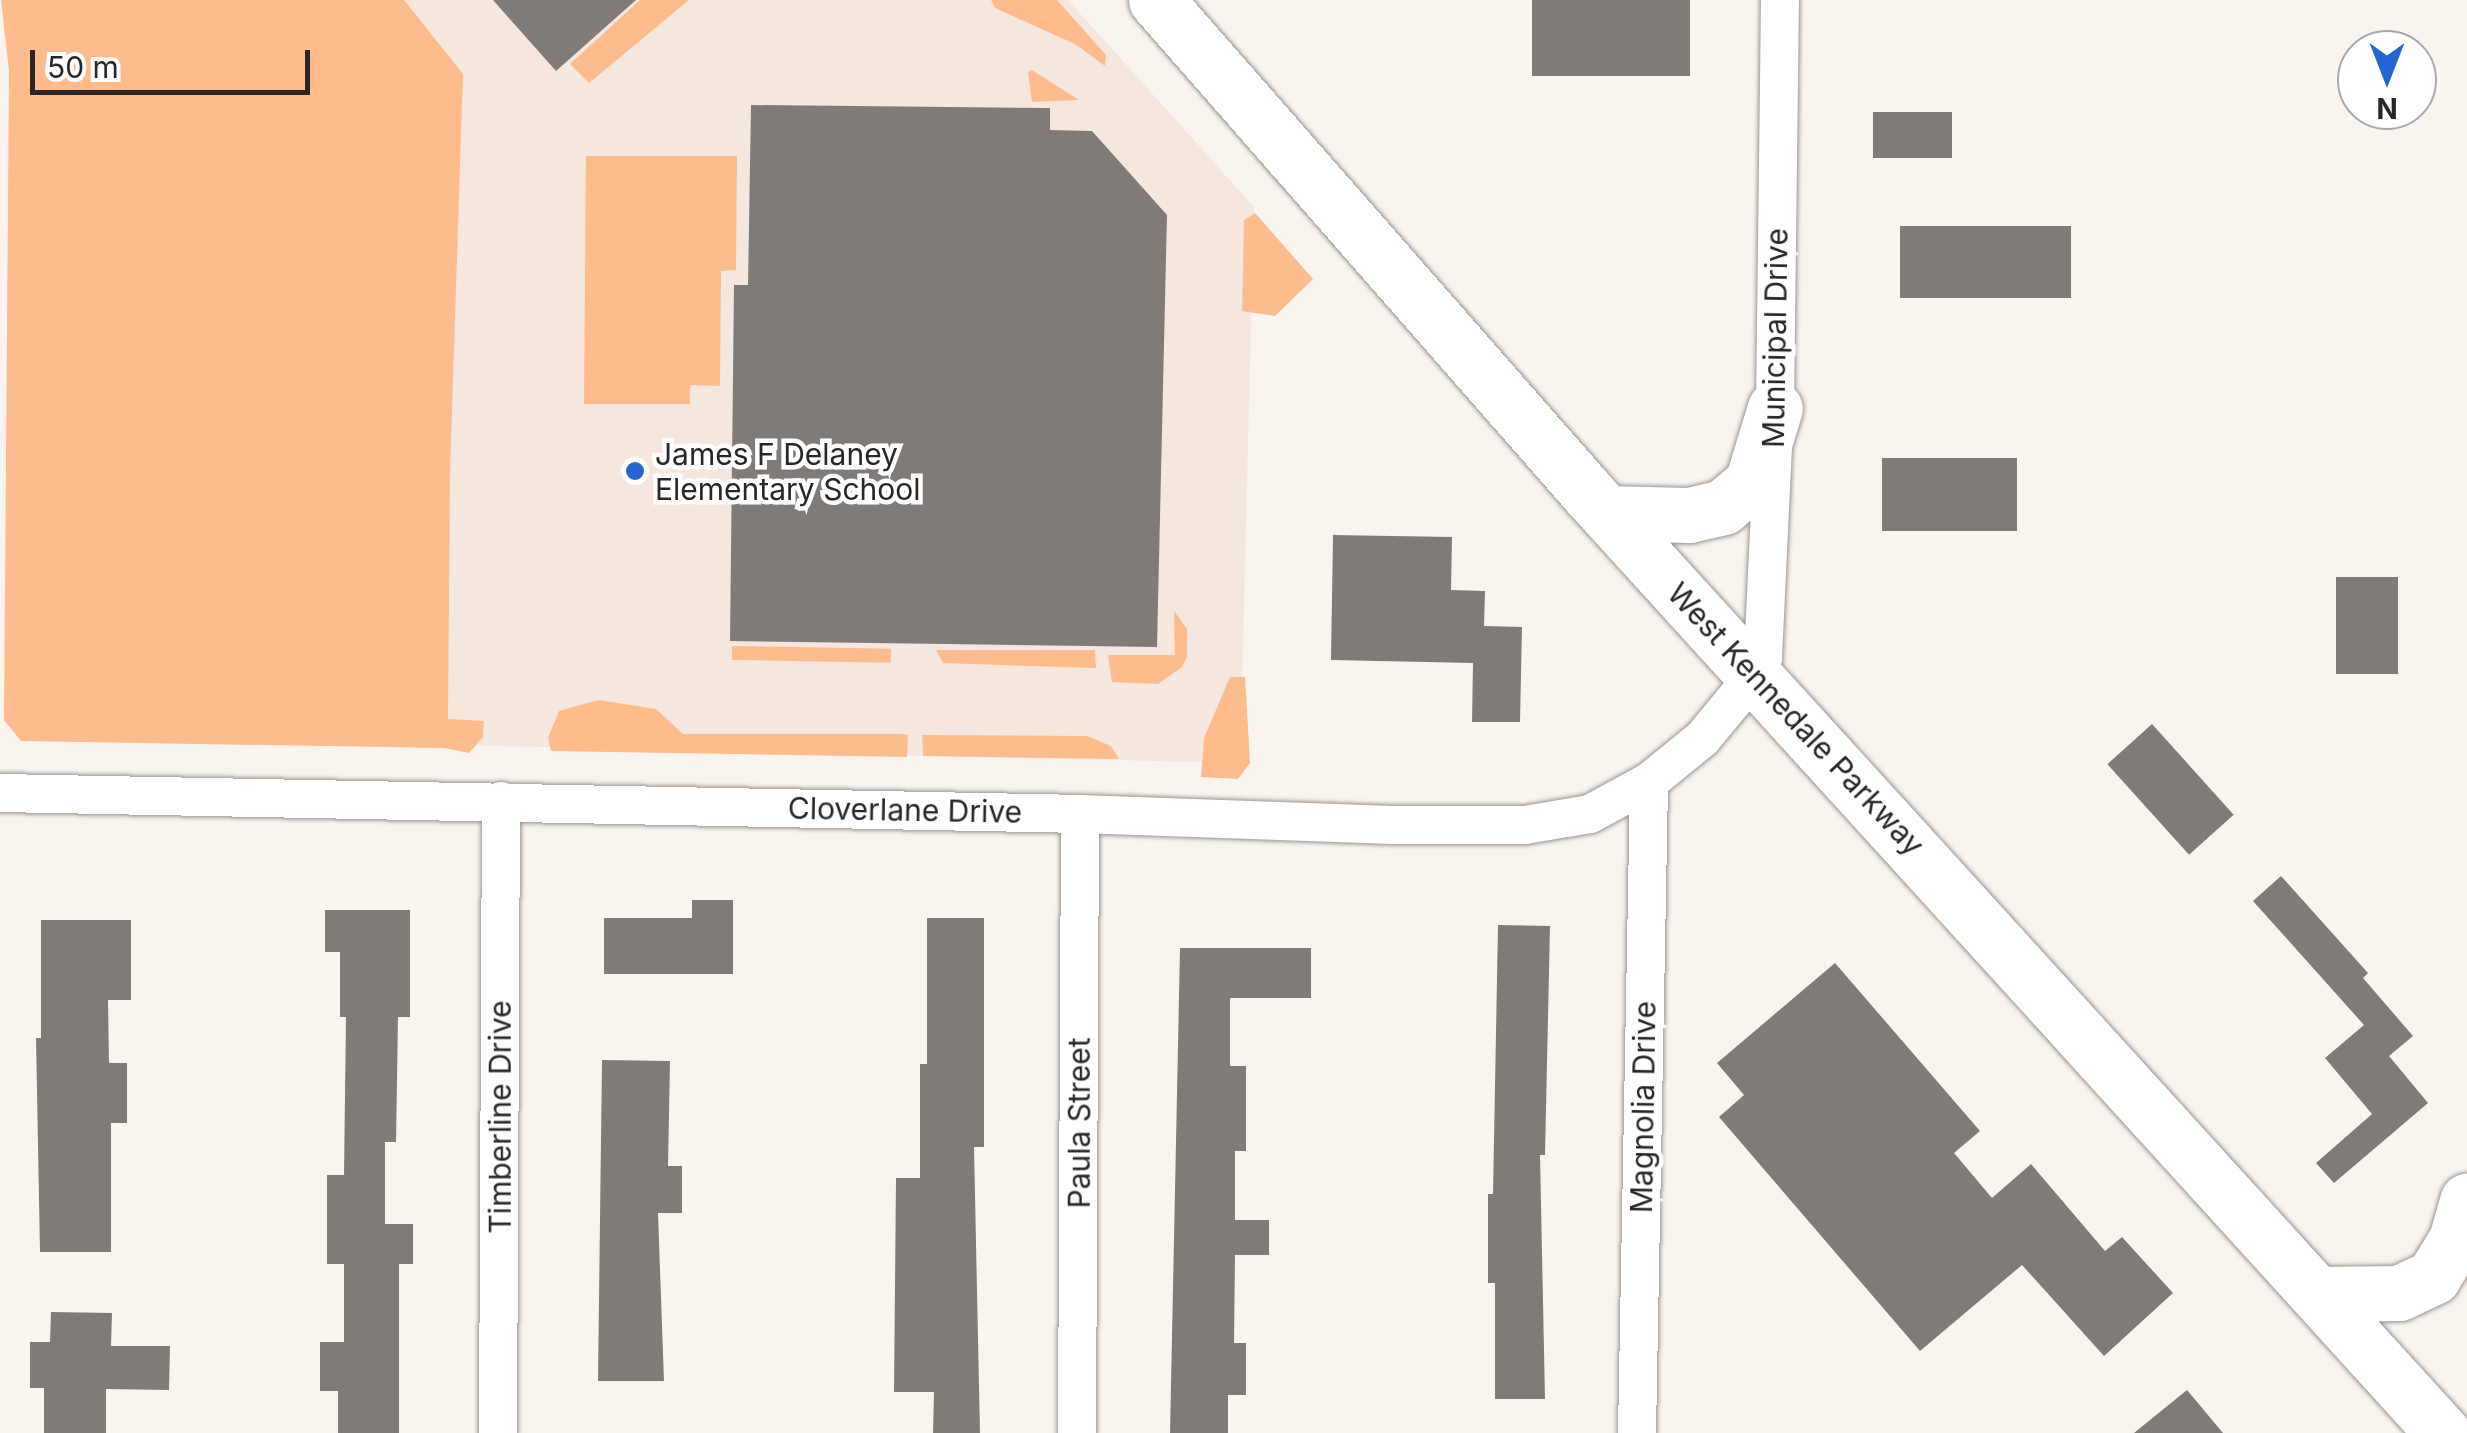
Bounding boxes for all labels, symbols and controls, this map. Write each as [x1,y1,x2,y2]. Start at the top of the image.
scale bar [35,30,315,92]
north arrow [2337,30,2437,130]
text: 50 m [47,49,119,85]
text: N [2376,91,2398,125]
street label: Municipal Drive [1755,228,1795,448]
place label: James F Delaney Elementary School [655,436,921,506]
marker: James F Delaney Elementary School [624,460,646,482]
street label: West Kennedale Parkway [1660,575,1932,863]
street label: Cloverlane Drive [788,790,1022,830]
street label: Timberline Drive [482,1000,518,1234]
street label: Magnolia Drive [1623,1001,1663,1213]
street label: Paula Street [1061,1038,1097,1208]

